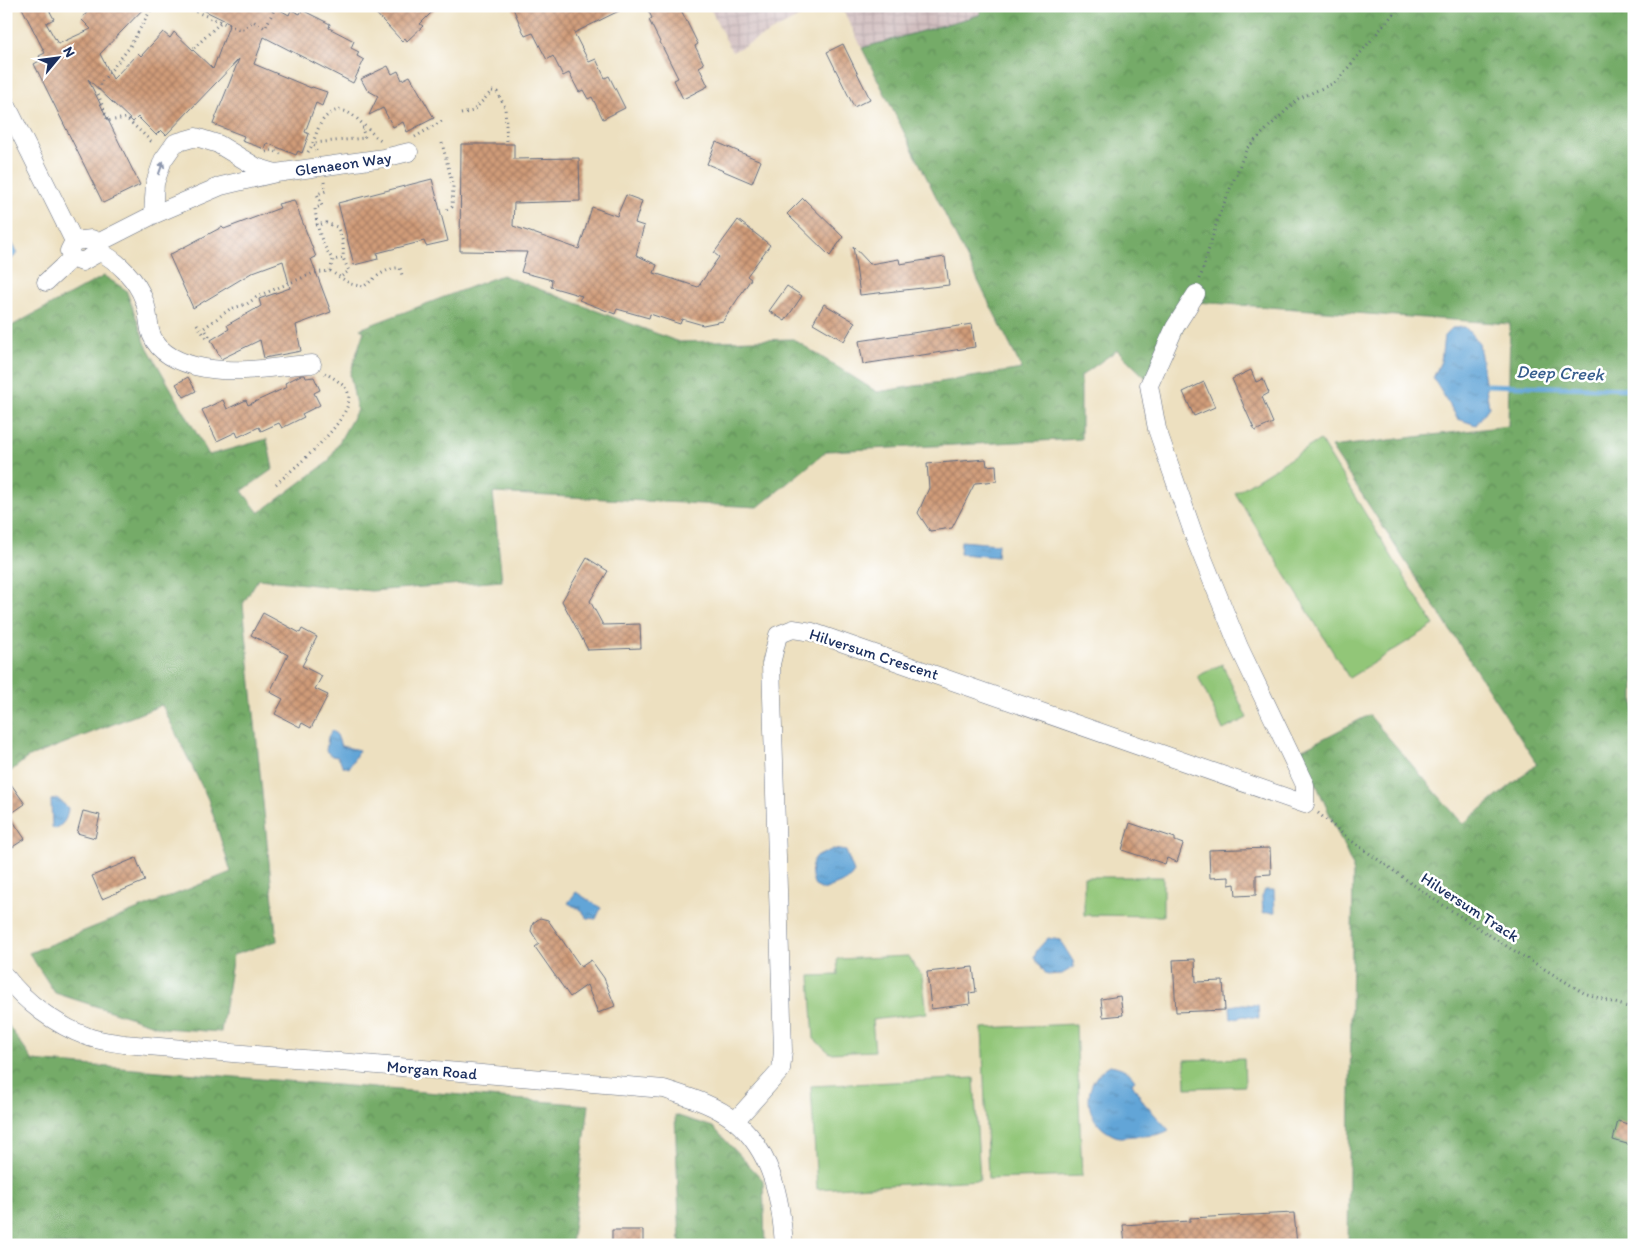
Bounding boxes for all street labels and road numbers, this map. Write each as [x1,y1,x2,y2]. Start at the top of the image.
street label: Glenaeon Way [294,148,393,180]
street label: Hilversum Crescent [807,624,941,684]
street label: Hilversum Track [1417,868,1523,946]
street label: Morgan Road [386,1057,478,1083]

